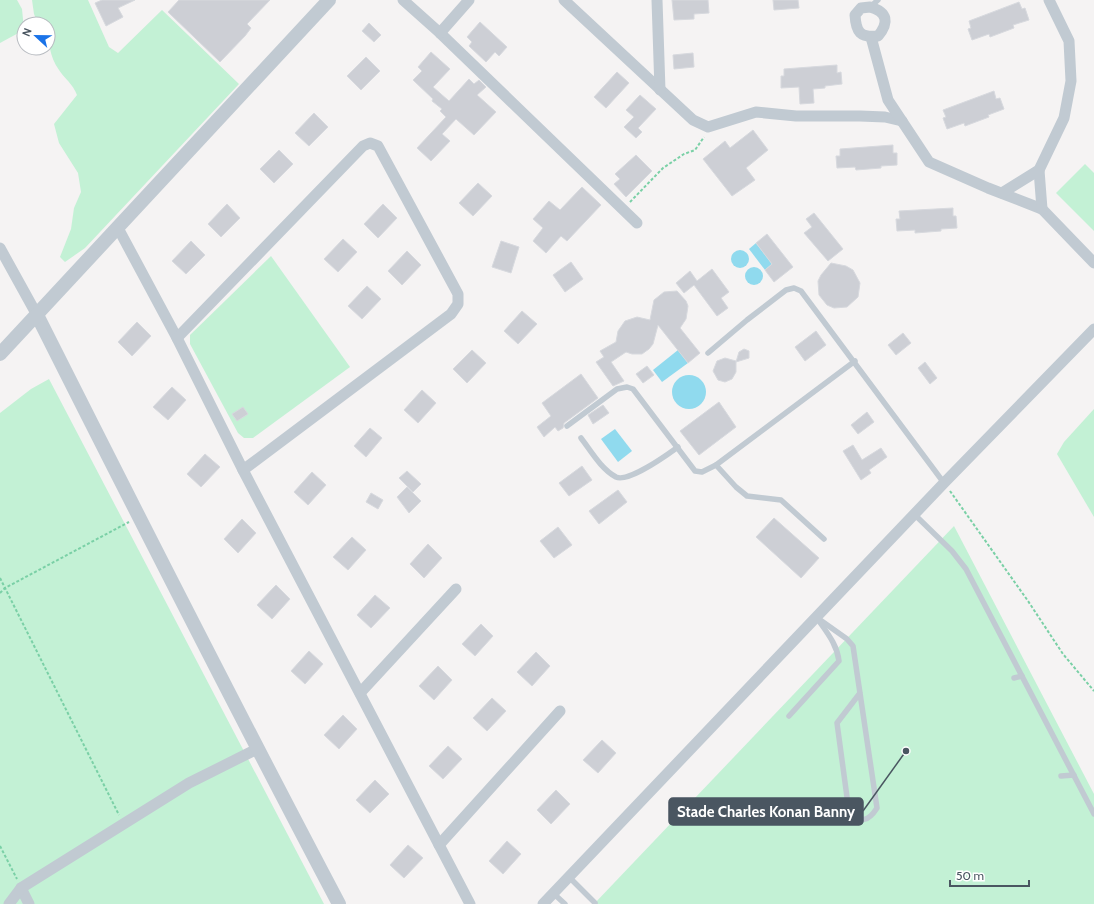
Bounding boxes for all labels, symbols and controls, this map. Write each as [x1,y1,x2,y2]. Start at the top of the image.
north arrow [16,16,56,56]
text: N [19,26,35,38]
callout: Stade Charles Konan Banny [669,798,863,825]
text: Stade Charles Konan Banny [677,803,856,821]
scale bar [950,862,1029,888]
text: 50 m [956,868,984,883]

